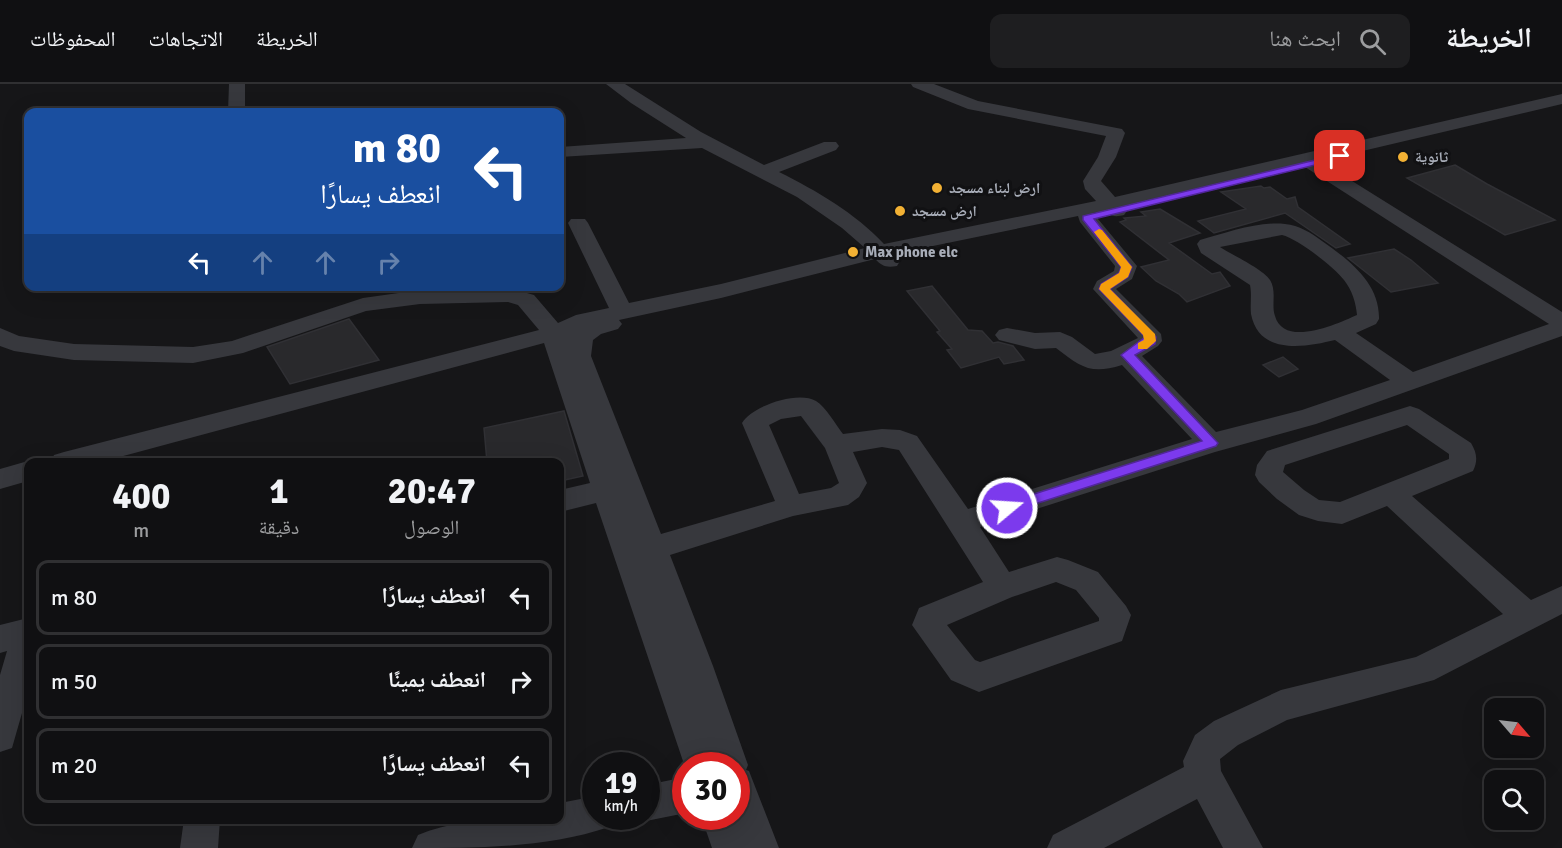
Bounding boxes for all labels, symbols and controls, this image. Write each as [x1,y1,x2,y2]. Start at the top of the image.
search box [990,14,1410,68]
text: الخريطة [1446,21,1532,55]
text: ابحث هنا [1269,25,1341,52]
icon: search [1356,25,1389,58]
text: المحفوظات [30,26,115,52]
text: الاتجاهات [148,26,223,52]
text: الخريطة [256,26,318,52]
text: 80 m [352,123,441,174]
pin [1314,130,1365,181]
icon: left [462,132,540,210]
icon: arrive [1323,139,1356,172]
place label: ثانوية [1415,148,1449,166]
marker: ثانوية [1396,150,1410,164]
text: انعطف يسارًا [320,178,441,211]
place label: ارض لبناء مسجد [949,179,1040,197]
marker: ارض لبناء مسجد [930,181,944,195]
place label: ارض مسجد [912,202,977,220]
marker: ارض مسجد [893,204,907,218]
place label: Max phone elc [865,243,958,261]
marker: Max phone elc [846,245,860,259]
icon: left [183,246,216,279]
icon: ahead [246,246,279,279]
icon: ahead [309,246,342,279]
icon: right [372,246,405,279]
text: 1 [269,469,289,514]
text: 20:47 [387,469,476,514]
text: 400 [112,474,170,519]
position arrow [975,476,1039,540]
text: دقيقة [259,515,299,540]
text: الوصول [404,515,459,540]
text: m [133,518,149,543]
icon: left [504,581,537,614]
text: انعطف يسارًا [381,582,486,609]
text: 80 m [51,584,97,611]
icon: right [504,665,537,698]
text: انعطف يمينًا [388,666,486,693]
text: 50 m [51,668,97,695]
north arrow [1484,698,1544,758]
map controls [1484,698,1544,830]
icon: left [504,749,537,782]
text: انعطف يسارًا [381,750,486,777]
text: 20 m [51,752,97,779]
speed limit sign: 30 [672,752,750,830]
text: 19 [605,765,637,802]
button: search [1484,770,1544,830]
text: km/h [604,797,638,815]

